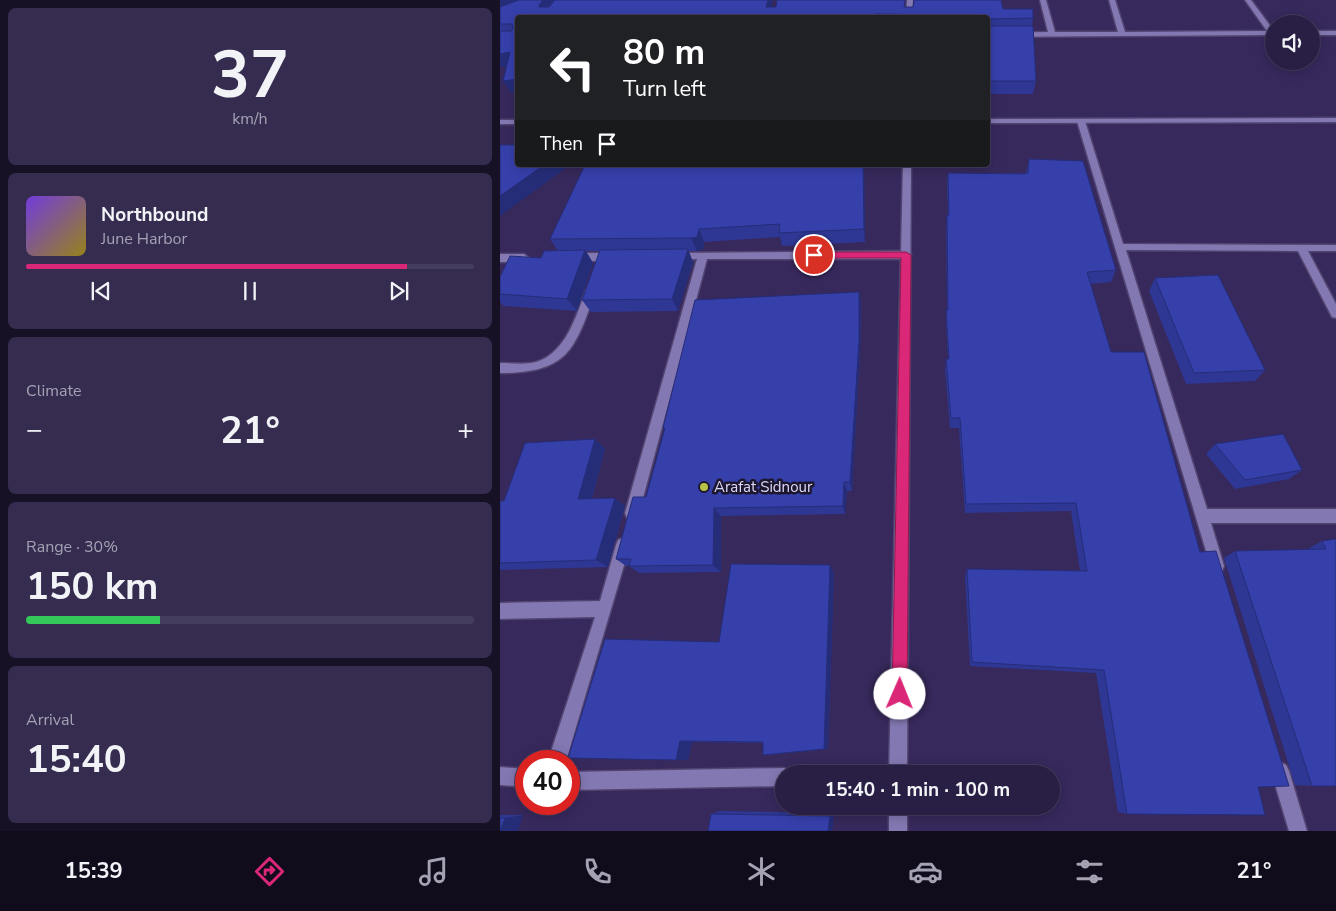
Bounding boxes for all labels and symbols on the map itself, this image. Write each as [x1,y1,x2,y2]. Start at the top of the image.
pin [793,234,835,276]
place label: Arafat Sidnour [714,477,813,497]
marker: Arafat Sidnour [698,481,710,493]
position arrow [873,667,925,719]
speed limit sign: 40 [515,750,580,815]

